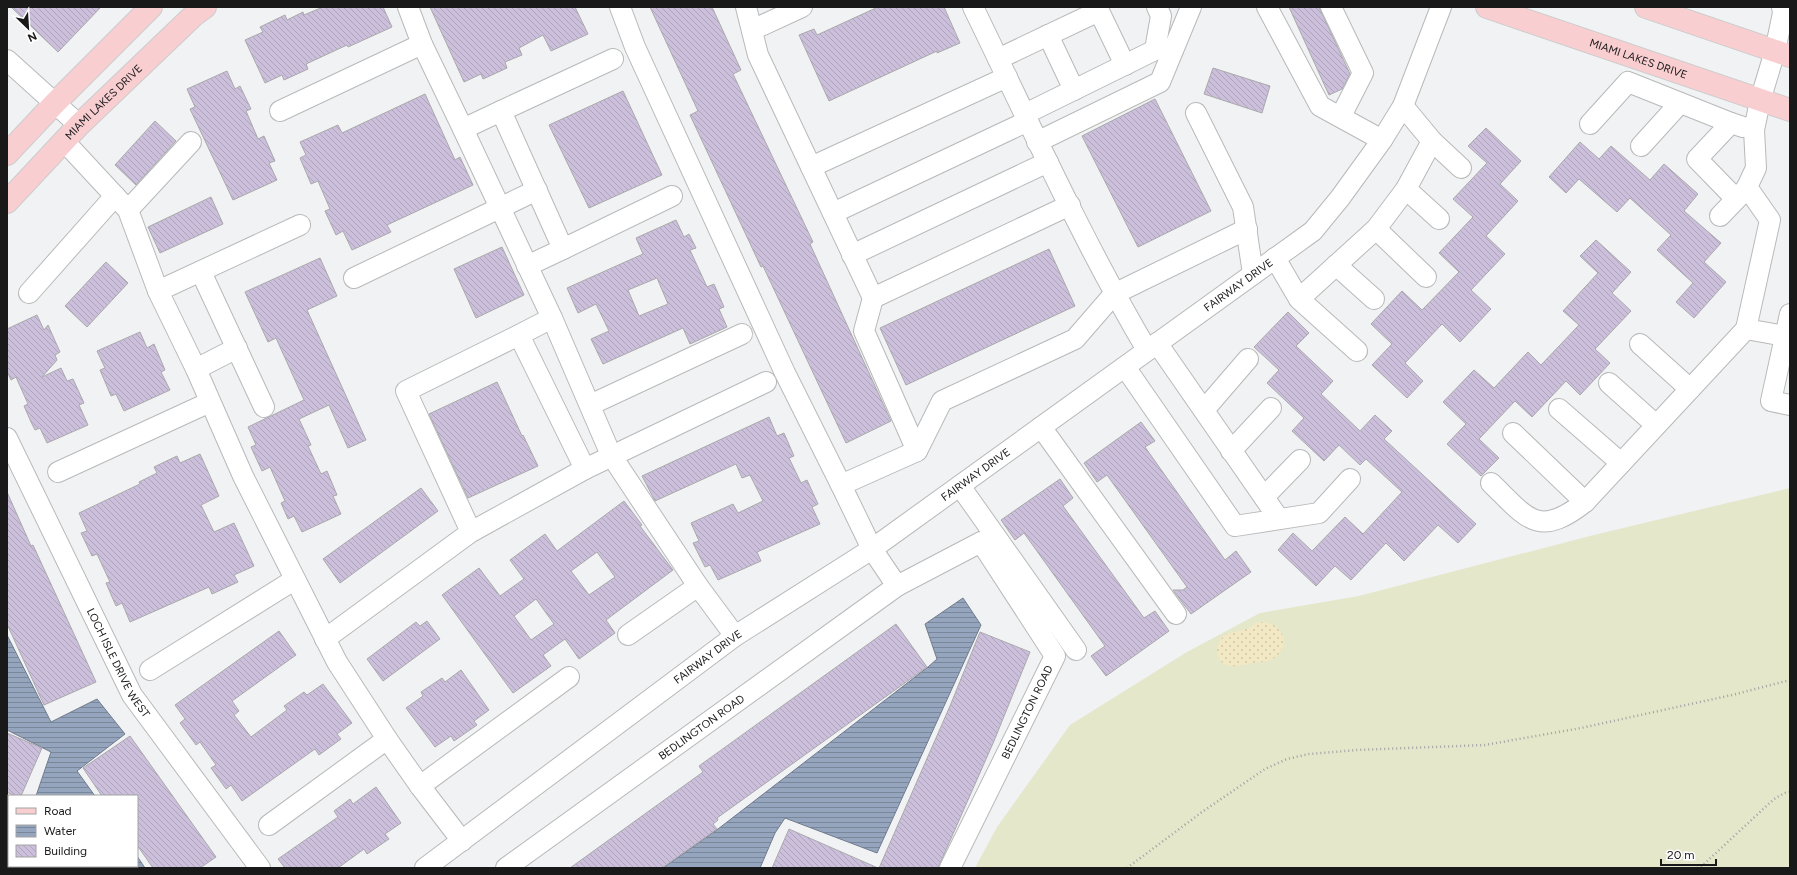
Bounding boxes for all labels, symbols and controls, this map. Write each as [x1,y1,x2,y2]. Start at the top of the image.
north arrow [8,8,48,48]
text: N [25,29,39,44]
street label: MIAMI LAKES DRIVE [1588,36,1689,82]
street label: MIAMI LAKES DRIVE [63,62,145,143]
street label: FAIRWAY DRIVE [1202,256,1276,315]
street label: FAIRWAY DRIVE [939,446,1013,504]
street label: LOCH ISLE DRIVE WEST [84,606,152,720]
street label: FAIRWAY DRIVE [671,627,744,687]
street label: BEDLINGTON ROAD [999,663,1056,761]
street label: BEDLINGTON ROAD [656,692,748,763]
legend [8,795,138,867]
text: Road [44,804,72,818]
text: Water [44,824,76,838]
scale bar [1661,841,1716,867]
text: Building [44,844,87,858]
text: 20 m [1667,848,1695,862]

